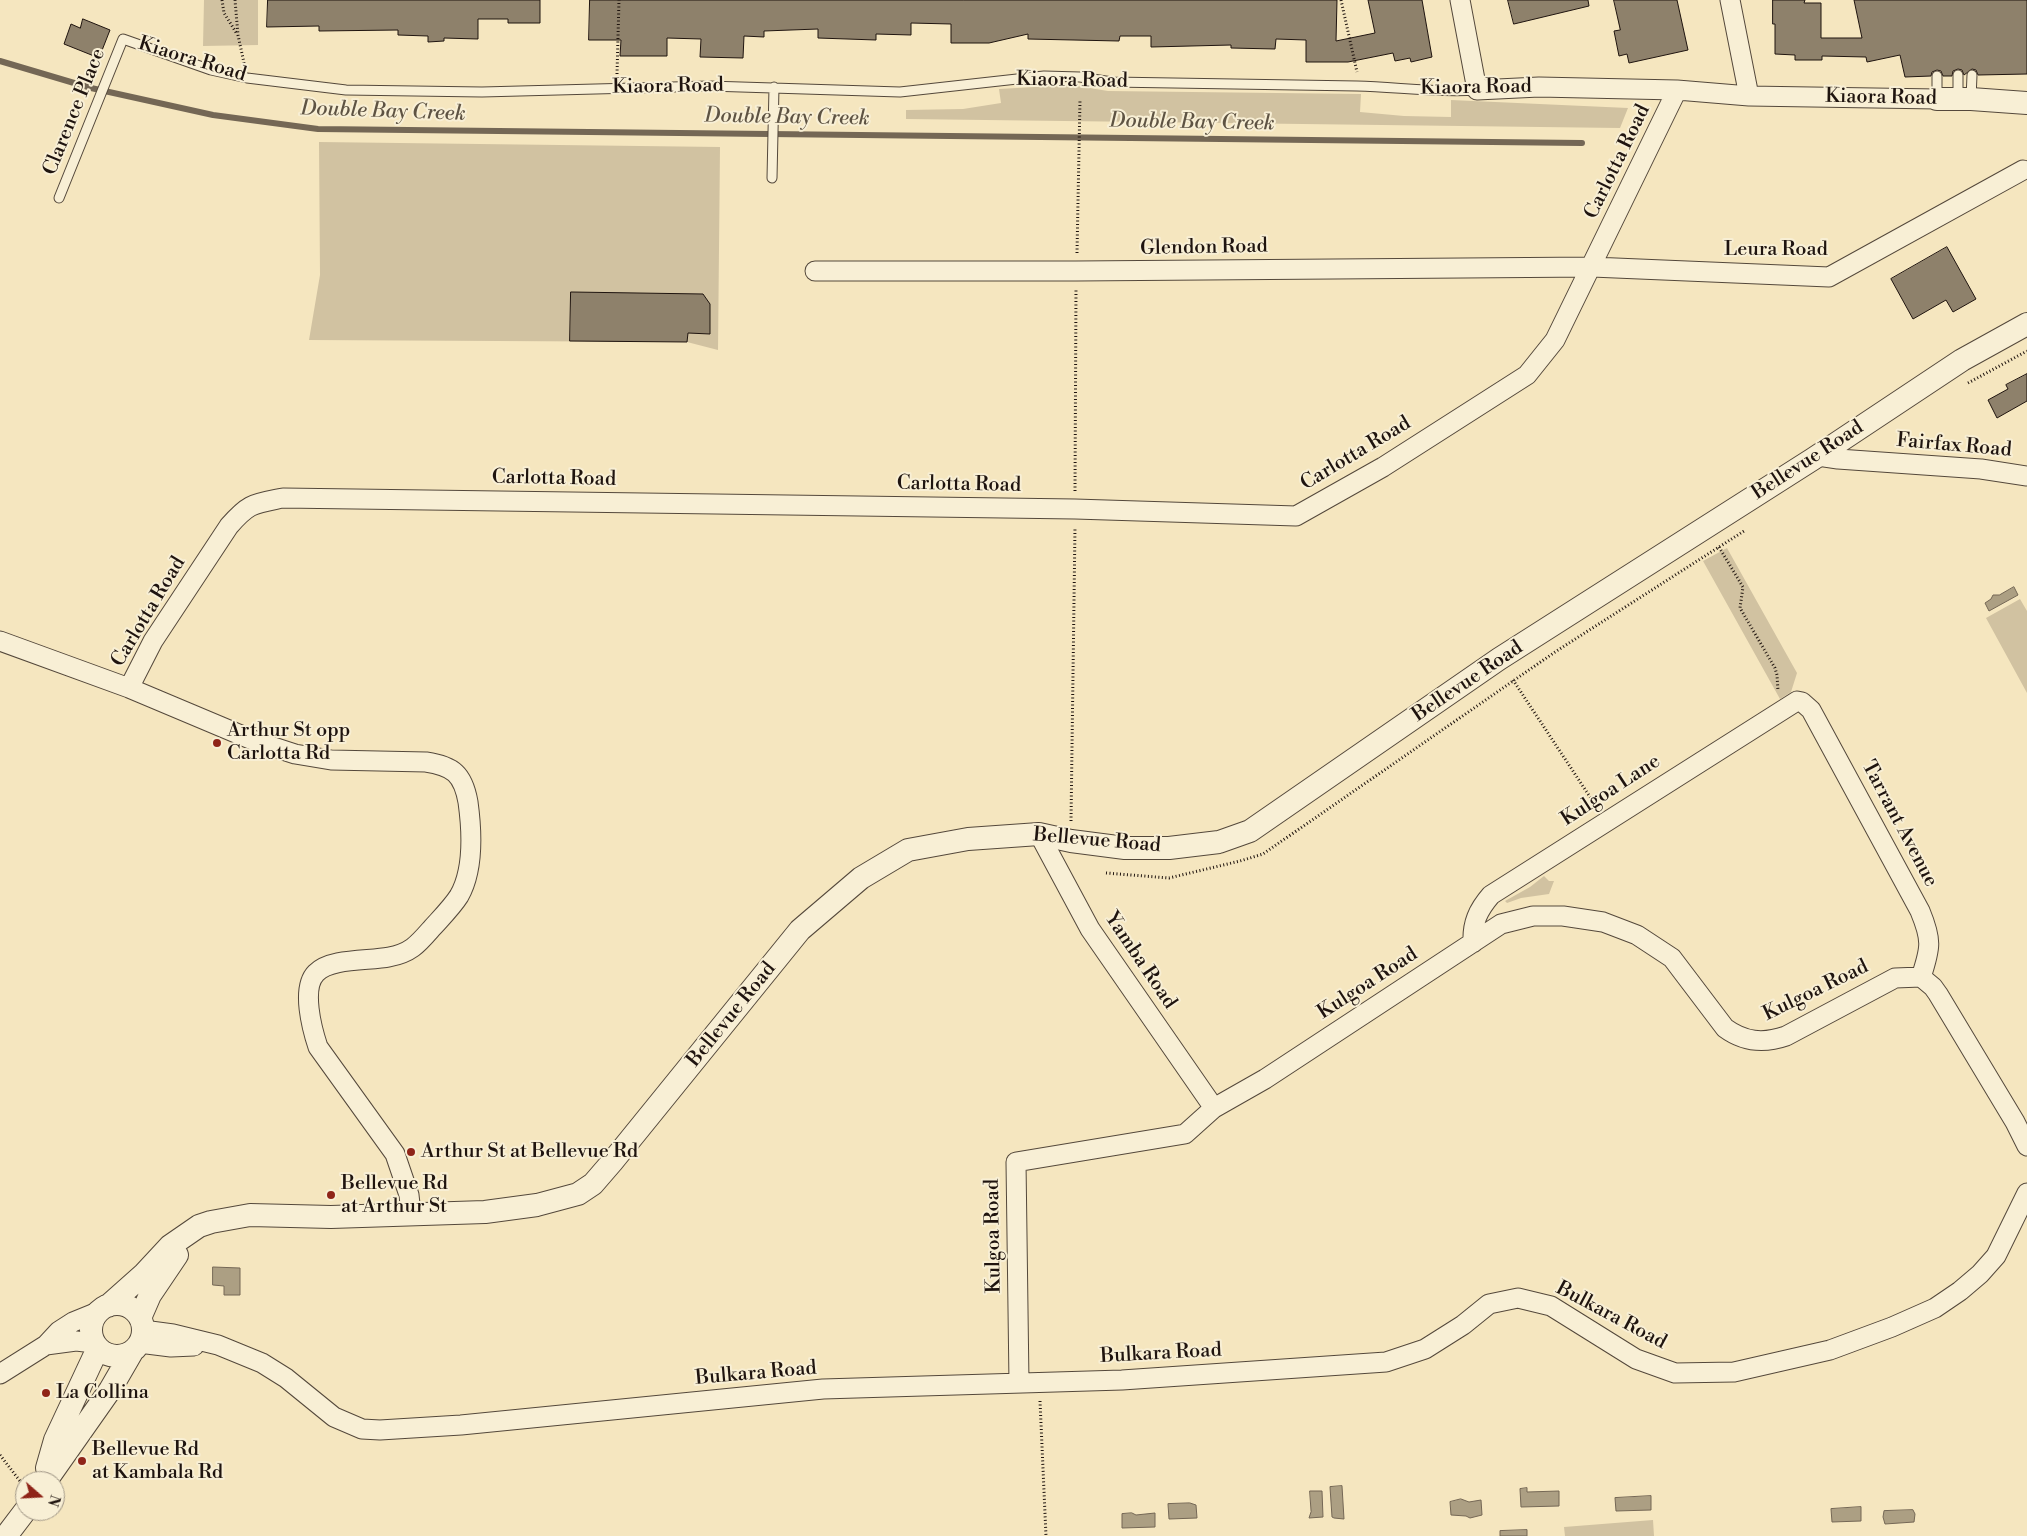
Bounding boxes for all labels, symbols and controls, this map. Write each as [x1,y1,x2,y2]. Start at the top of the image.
street label: Kiaora Road [135,32,249,88]
street label: Clarence Place [39,45,111,179]
street label: Kiaora Road [1016,68,1128,94]
street label: Kiaora Road [612,74,724,100]
street label: Kiaora Road [1420,75,1532,101]
street label: Kiaora Road [1825,85,1937,111]
water label: Double Bay Creek [300,97,466,127]
street label: Carlotta Road [1580,101,1656,223]
water label: Double Bay Creek [704,104,870,132]
water label: Double Bay Creek [1109,109,1275,137]
street label: Glendon Road [1140,235,1268,261]
street label: Leura Road [1724,238,1828,262]
street label: Carlotta Road [1297,412,1415,496]
street label: Bellevue Road [1748,416,1868,506]
street label: Fairfax Road [1895,429,2013,463]
street label: Carlotta Road [492,466,616,492]
street label: Carlotta Road [897,472,1021,498]
street label: Carlotta Road [107,553,191,671]
street label: Bellevue Road [1408,636,1528,728]
place label: Arthur St opp Carlotta Rd [227,719,350,766]
marker: Arthur St opp Carlotta Rd [211,737,223,749]
street label: Kulgoa Lane [1557,750,1665,832]
street label: Tarrant Avenue [1856,757,1942,891]
street label: Bellevue Road [1032,823,1162,859]
street label: Yamba Road [1099,908,1181,1014]
street label: Kulgoa Road [1313,943,1423,1025]
street label: Kulgoa Road [1759,955,1873,1027]
street label: Bellevue Road [682,958,782,1072]
place label: Arthur St at Bellevue Rd [421,1140,638,1164]
marker: Arthur St at Bellevue Rd [405,1146,417,1158]
place label: Bellevue Rd at Arthur St [341,1172,448,1219]
street label: Kulgoa Road [981,1179,1007,1293]
marker: Bellevue Rd at Arthur St [325,1189,337,1201]
street label: Bulkara Road [1552,1277,1670,1355]
street label: Bulkara Road [1100,1339,1222,1369]
street label: Bulkara Road [694,1357,818,1391]
place label: La Collina [56,1381,149,1405]
marker: La Collina [40,1387,52,1399]
place label: Bellevue Rd at Kambala Rd [92,1438,223,1485]
marker: Bellevue Rd at Kambala Rd [76,1455,88,1467]
north arrow [15,1471,65,1521]
text: N [43,1492,64,1509]

